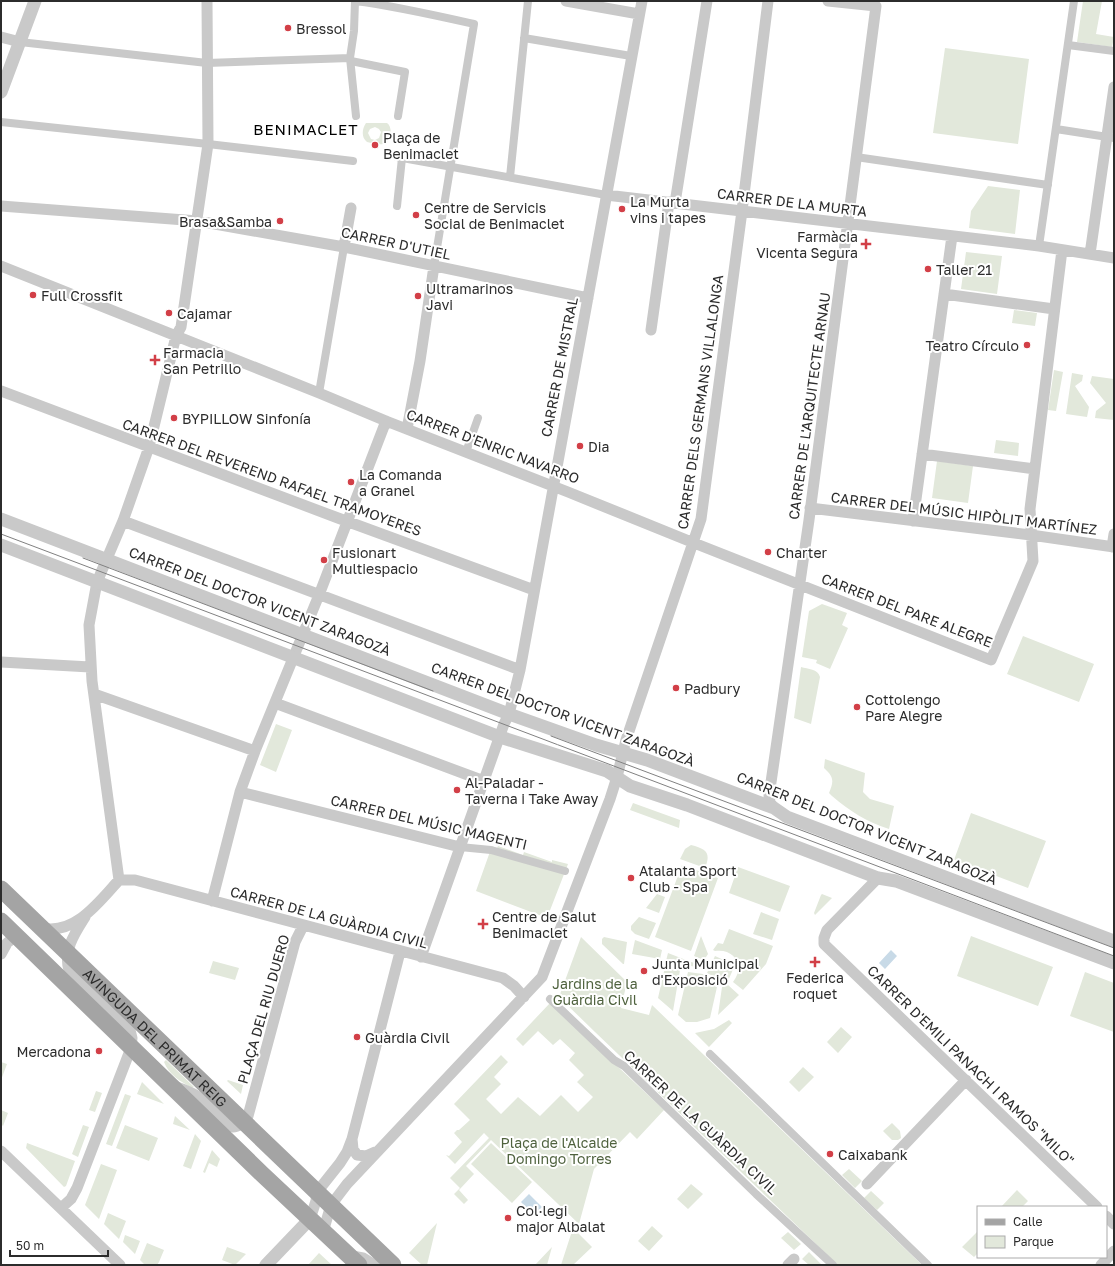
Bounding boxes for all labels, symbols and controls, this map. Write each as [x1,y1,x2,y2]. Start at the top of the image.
place label: Bressol [296,20,347,37]
marker: Bressol [283,23,293,33]
district label: BENIMACLET [253,120,359,138]
place label: Plaça de Benimaclet [383,129,459,162]
marker: Plaça de Benimaclet [370,140,380,150]
street label: CARRER DE LA MURTA [716,184,869,220]
place label: La Murta vins i tapes [630,193,706,226]
place label: Centre de Servicis Social de Benimaclet [424,199,565,232]
marker: La Murta vins i tapes [617,204,627,214]
marker: Centre de Servicis Social de Benimaclet [411,210,421,220]
place label: Brasa&Samba [179,213,272,230]
marker: Brasa&Samba [275,216,285,226]
street label: CARRER D'UTIEL [339,223,453,263]
place label: Farmàcia Vicenta Segura [756,228,858,261]
marker: Farmàcia Vicenta Segura [861,239,871,249]
place label: Taller 21 [936,261,992,278]
marker: Taller 21 [923,264,933,274]
street label: CARRER DELS GERMANS VILLALONGA [674,273,726,530]
place label: Ultramarinos Javi [426,280,513,313]
place label: Full Crossfit [41,287,123,304]
marker: Full Crossfit [28,290,38,300]
marker: Ultramarinos Javi [413,291,423,301]
street label: CARRER DE L'ARQUITECTE ARNAU [785,291,833,521]
street label: CARRER DE MISTRAL [537,296,581,438]
place label: Cajamar [177,305,232,322]
marker: Cajamar [164,308,174,318]
place label: Teatro Círculo [925,337,1019,354]
marker: Teatro Círculo [1022,340,1032,350]
place label: Farmacia San Petrillo [163,344,241,377]
marker: Farmacia San Petrillo [150,355,160,365]
street label: CARRER D'ENRIC NAVARRO [404,405,582,487]
place label: BYPILLOW Sinfonía [182,410,311,427]
marker: BYPILLOW Sinfonía [169,413,179,423]
street label: CARRER DEL REVEREND RAFAEL TRAMOYERES [120,415,424,539]
place label: Dia [588,438,609,455]
marker: Dia [575,441,585,451]
place label: La Comanda a Granel [359,466,442,499]
marker: La Comanda a Granel [346,477,356,487]
street label: CARRER DEL MÚSIC HIPÒLIT MARTÍNEZ [830,488,1098,538]
street label: CARRER DEL DOCTOR VICENT ZARAGOZÀ [127,543,394,659]
place label: Fusionart Multiespacio [332,544,418,577]
place label: Charter [776,544,827,561]
marker: Charter [763,547,773,557]
marker: Fusionart Multiespacio [319,555,329,565]
street label: CARRER DEL PARE ALEGRE [819,569,995,651]
street label: CARRER DEL DOCTOR VICENT ZARAGOZÀ [429,658,698,770]
place label: Padbury [684,680,741,697]
marker: Padbury [671,683,681,693]
place label: Cottolengo Pare Alegre [865,691,943,724]
marker: Cottolengo Pare Alegre [852,702,862,712]
street label: CARRER DEL DOCTOR VICENT ZARAGOZÀ [734,768,1000,888]
place label: Al-Paladar - Taverna i Take Away [465,774,598,807]
marker: Al-Paladar - Taverna i Take Away [452,785,462,795]
street label: CARRER DEL MÚSIC MAGENTI [329,791,529,853]
place label: Atalanta Sport Club - Spa [639,862,737,895]
marker: Atalanta Sport Club - Spa [626,873,636,883]
street label: CARRER DE LA GUÀRDIA CIVIL [228,882,430,952]
place label: Centre de Salut Benimaclet [492,908,596,941]
marker: Centre de Salut Benimaclet [477,918,489,930]
street label: PLAÇA DEL RIU DUERO [234,932,292,1086]
place label: Junta Municipal d'Exposició [652,955,759,988]
marker: Federica roquet [810,957,820,967]
street label: CARRER D'EMILI PANACH I RAMOS "MILO" [864,961,1078,1169]
street label: AVINGUDA DEL PRIMAT REIG [80,964,231,1110]
marker: Junta Municipal d'Exposició [639,966,649,976]
place label: Federica roquet [786,969,844,1002]
park label: Jardins de la Guàrdia Civil [552,975,638,1008]
place label: Guàrdia Civil [365,1029,450,1046]
marker: Guàrdia Civil [352,1032,362,1042]
place label: Mercadona [16,1043,91,1060]
marker: Mercadona [94,1046,104,1056]
street label: CARRER DE LA GUÀRDIA CIVIL [621,1046,781,1198]
park label: Plaça de l'Alcalde Domingo Torres [501,1134,617,1167]
place label: Caixabank [838,1146,908,1163]
marker: Caixabank [825,1149,835,1159]
place label: Col·legi major Albalat [516,1202,605,1235]
legend [977,1206,1107,1258]
marker: Col·legi major Albalat [503,1213,513,1223]
text: Calle [1013,1214,1043,1229]
scale bar [10,1232,108,1258]
text: Parque [1013,1234,1054,1249]
text: 50 m [16,1238,44,1253]

